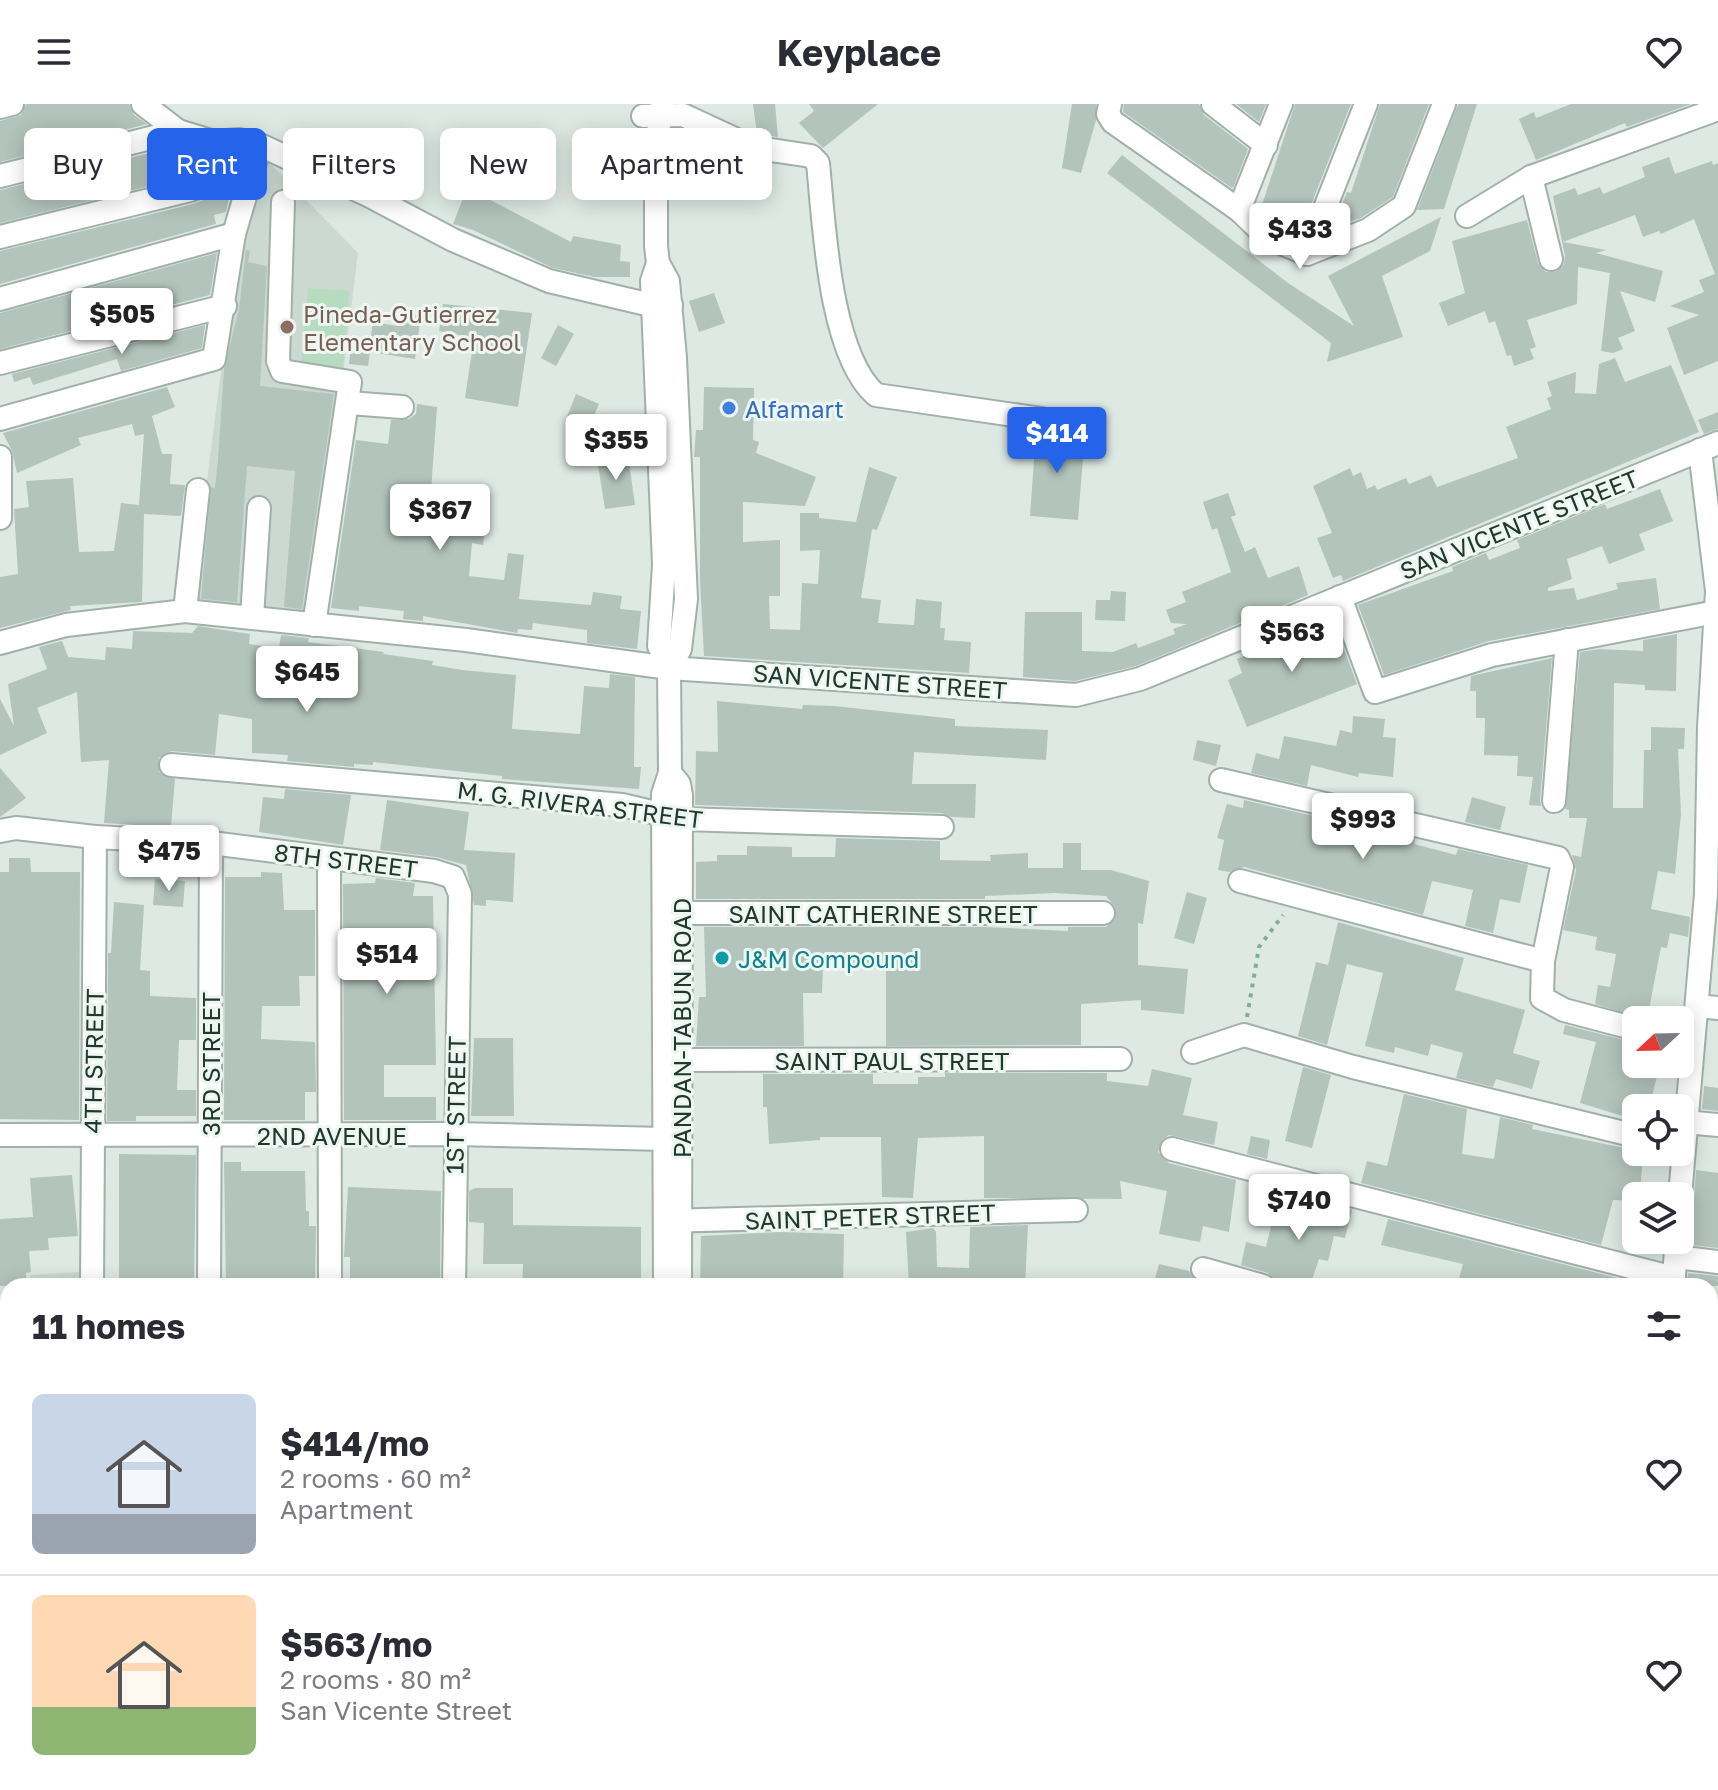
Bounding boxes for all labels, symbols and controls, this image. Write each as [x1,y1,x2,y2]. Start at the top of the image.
icon: menu [32,30,76,74]
icon: heart [1642,30,1686,74]
text: Keyplace [777,31,941,74]
chip: Buy [24,128,131,200]
chip: Rent [147,128,267,200]
chip: Filters [283,128,424,200]
chip: New [440,128,556,200]
chip: Apartment [572,128,772,200]
pin: $433 [1253,203,1347,271]
text: $433 [1267,213,1333,244]
pin: $505 [75,288,169,356]
text: $505 [89,298,155,329]
place label: Pineda-Gutierrez Elementary School [303,299,521,356]
marker: Pineda-Gutierrez Elementary School [278,318,296,336]
place label: Alfamart [745,394,844,423]
marker: Alfamart [720,399,738,417]
pin: $414 [1010,407,1104,475]
pin: $355 [569,414,663,482]
text: $414 [1025,417,1089,448]
text: $355 [583,424,649,455]
street label: SAN VICENTE STREET [1396,463,1643,585]
pin: $367 [393,484,487,552]
text: $367 [408,494,472,525]
pin: $563 [1245,606,1339,674]
text: $563 [1259,616,1325,647]
pin: $645 [260,646,354,714]
text: $645 [274,656,340,687]
street label: SAN VICENTE STREET [752,658,1008,704]
street label: M. G. RIVERA STREET [456,775,705,833]
pin: $993 [1316,793,1410,861]
text: $993 [1330,803,1396,834]
pin: $475 [122,825,216,893]
text: $475 [137,835,201,866]
street label: 8TH STREET [273,837,420,883]
street label: PANDAN-TABUN ROAD [667,898,696,1158]
street label: SAINT CATHERINE STREET [728,899,1038,928]
pin: $514 [340,928,434,996]
text: $514 [356,938,418,969]
place label: J&M Compound [738,944,919,973]
marker: J&M Compound [713,949,731,967]
street label: 4TH STREET [77,988,109,1133]
street label: 3RD STREET [196,992,225,1136]
north arrow [1622,1006,1694,1078]
map controls [1622,1006,1694,1254]
street label: 1ST STREET [439,1035,471,1174]
street label: SAINT PAUL STREET [775,1046,1010,1075]
button: locate [1622,1094,1694,1166]
street label: 2ND AVENUE [257,1121,407,1150]
pin: $740 [1252,1174,1346,1242]
button: layers [1622,1182,1694,1254]
text: $740 [1267,1184,1331,1215]
street label: SAINT PETER STREET [744,1197,996,1235]
icon: filters [1642,1304,1686,1348]
text: 11 homes [32,1306,185,1346]
text: $414/mo [280,1423,429,1463]
icon: home [96,1426,192,1522]
icon: heart [1642,1452,1686,1496]
text: 2 rooms · 60 m² [280,1463,471,1494]
text: Apartment [280,1494,413,1525]
text: $563/mo [280,1624,432,1664]
icon: home [96,1627,192,1723]
icon: heart [1642,1653,1686,1697]
text: 2 rooms · 80 m² [280,1664,471,1695]
text: San Vicente Street [280,1695,512,1726]

